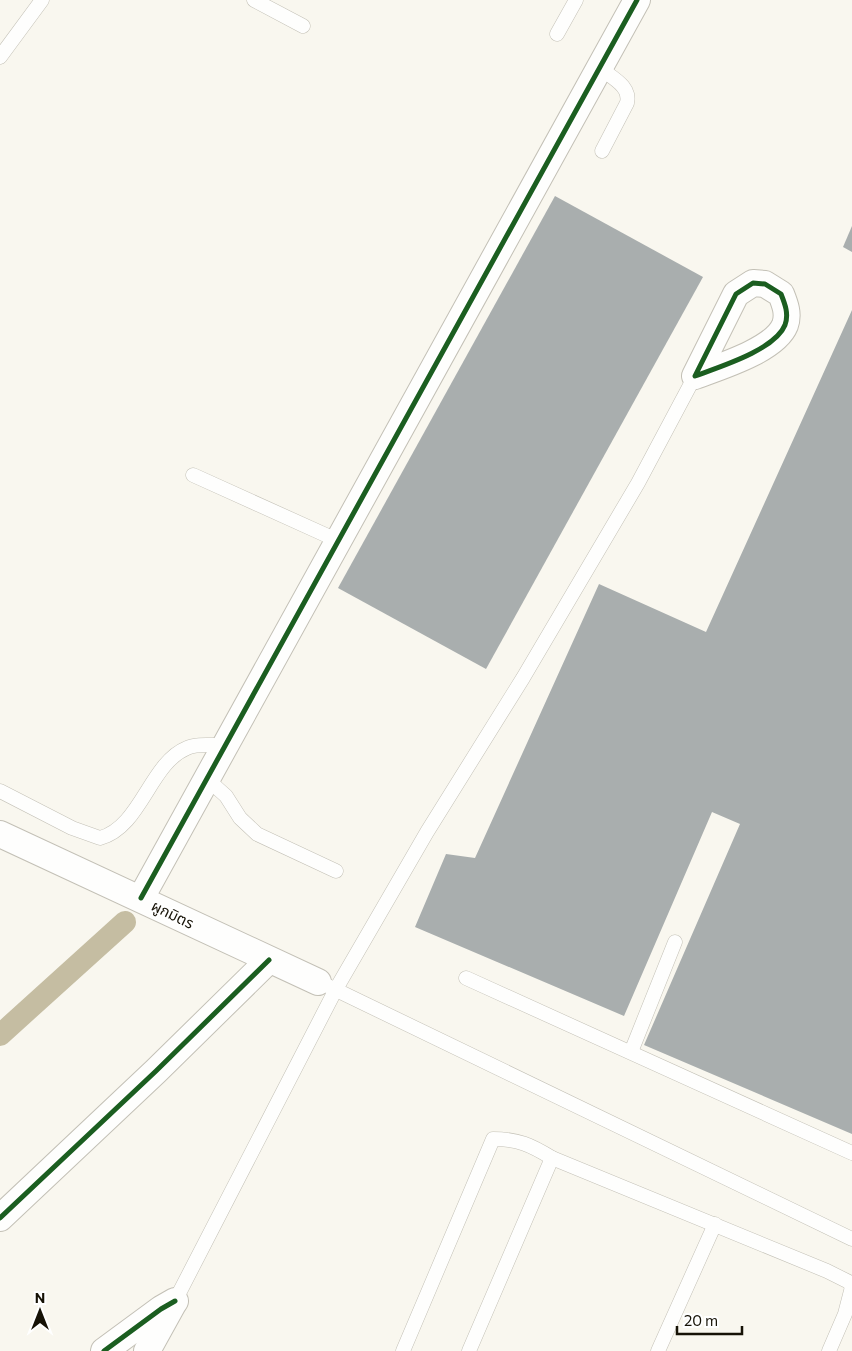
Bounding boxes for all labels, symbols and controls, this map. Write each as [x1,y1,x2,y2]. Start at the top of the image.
street label: ผูกมิตร [148,896,197,933]
north arrow [15,1286,65,1336]
text: N [35,1289,45,1306]
scale bar [677,1304,742,1336]
text: 20 m [684,1311,718,1329]

